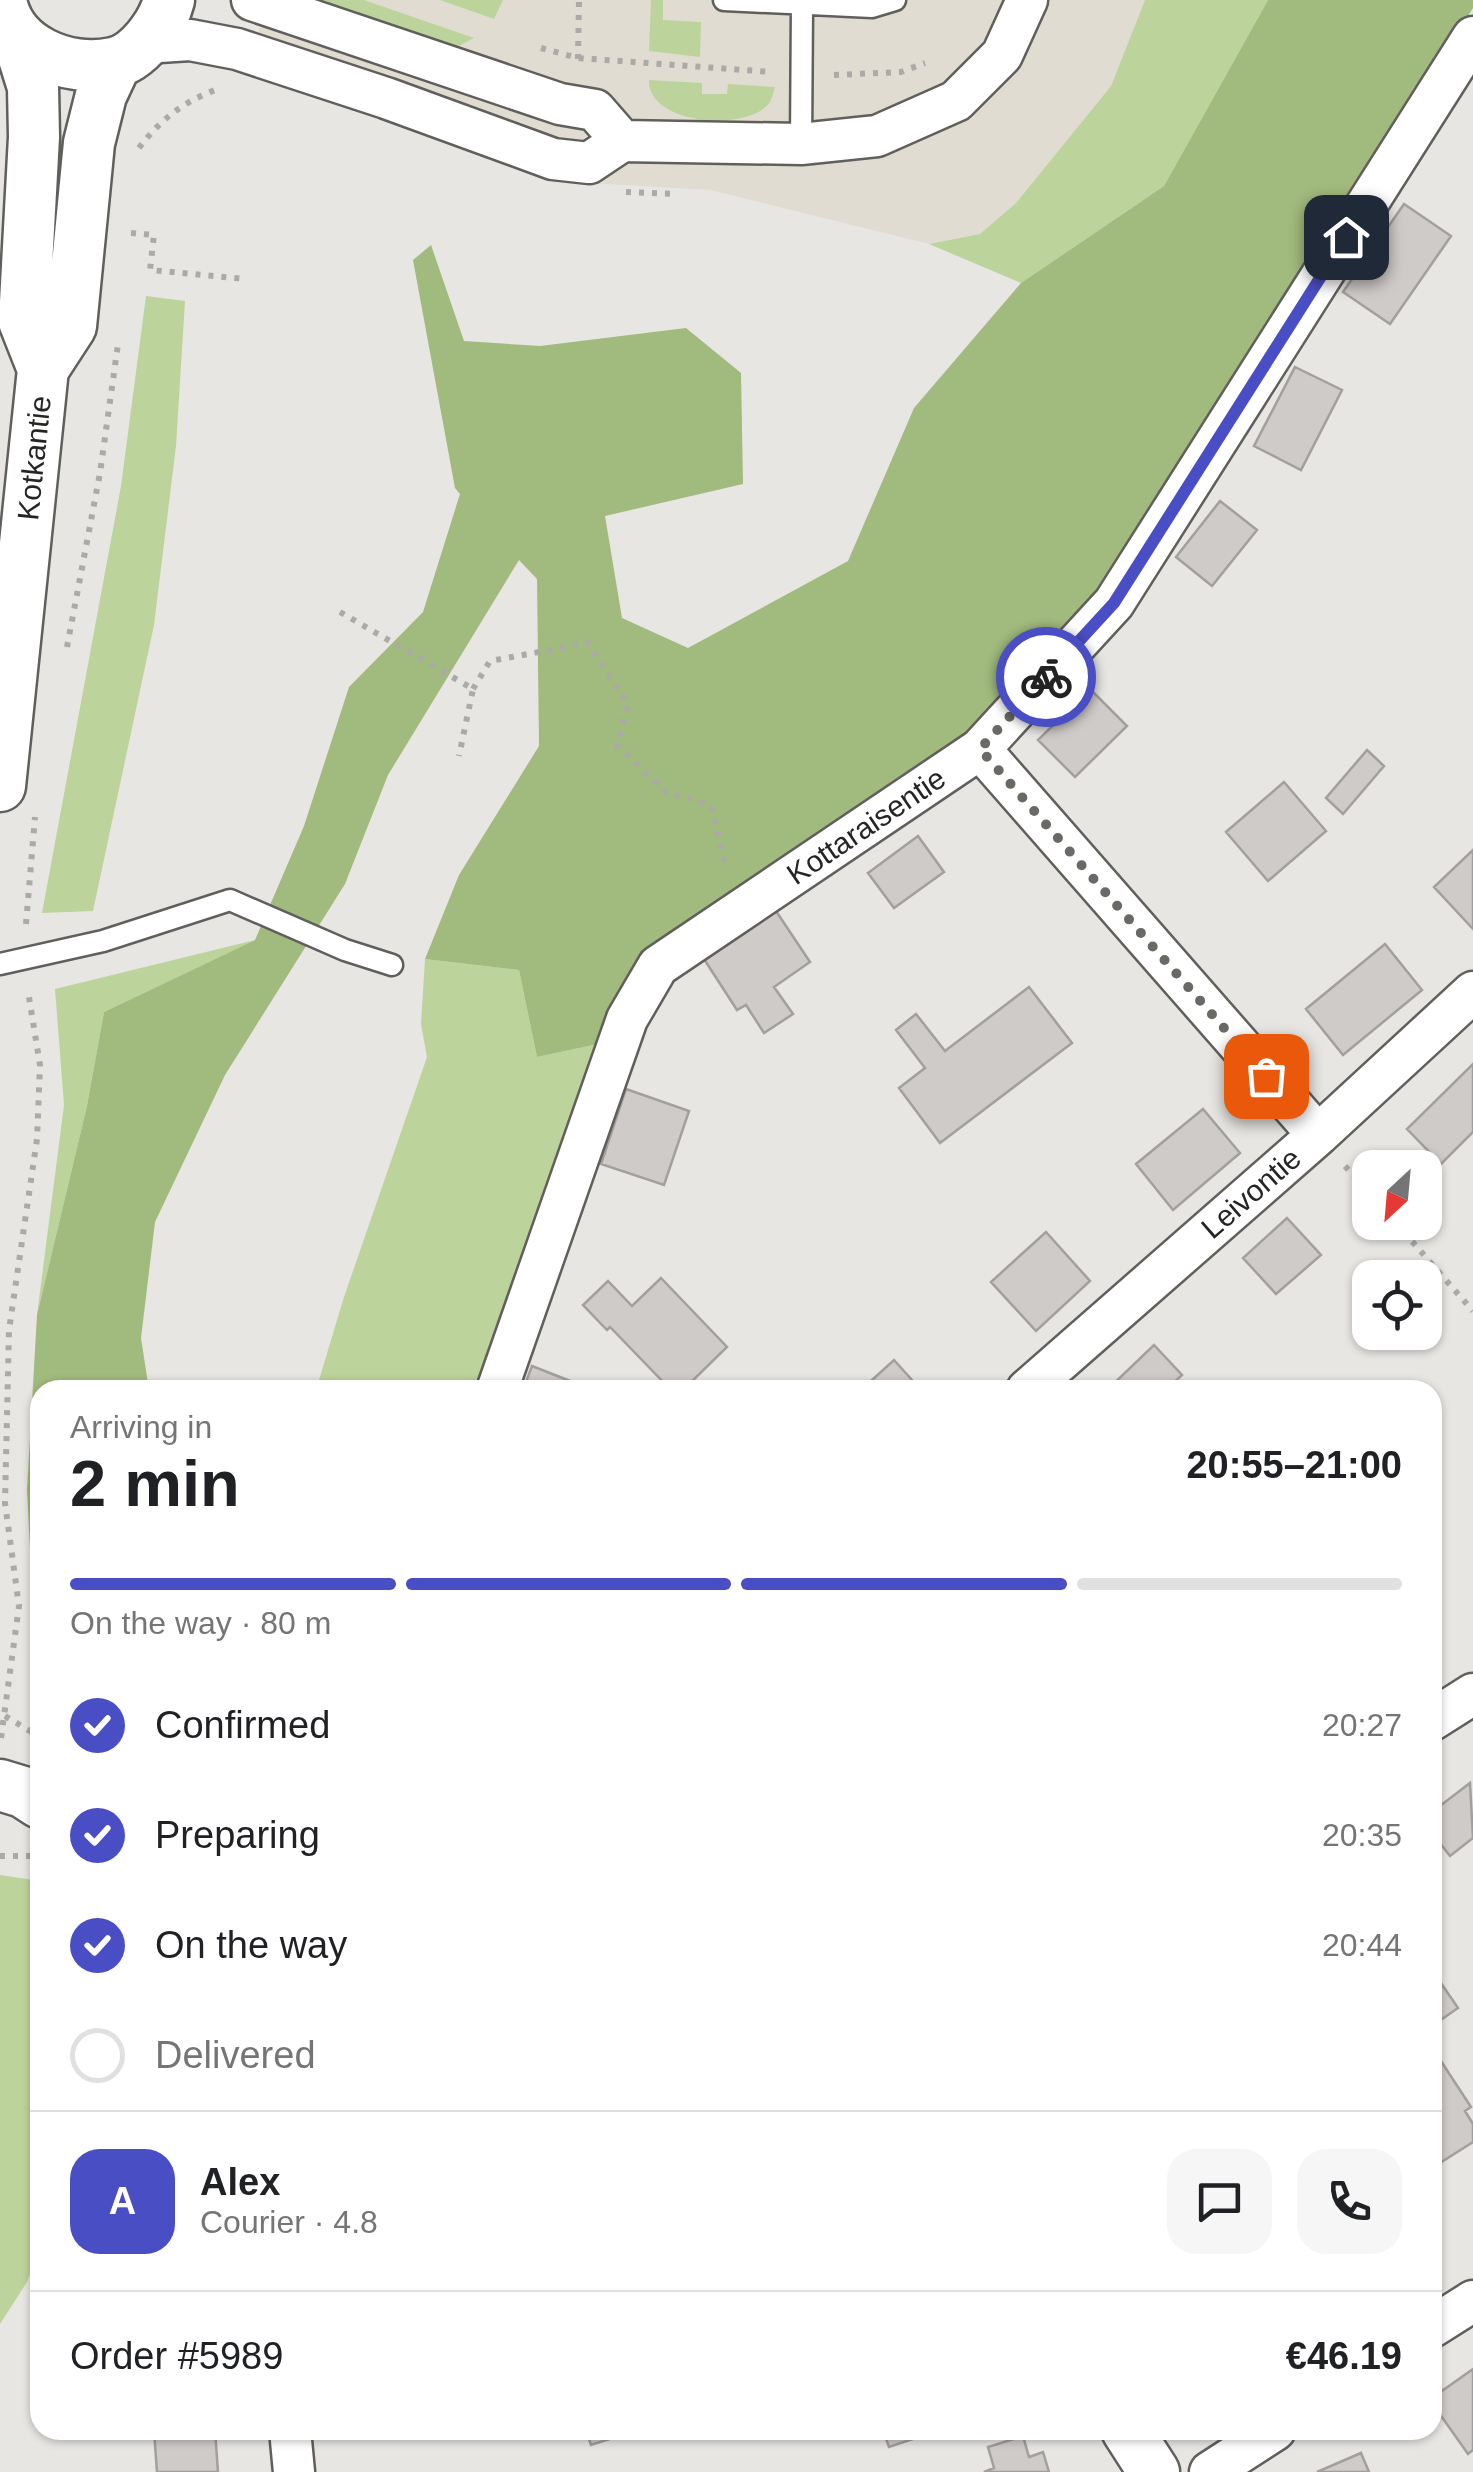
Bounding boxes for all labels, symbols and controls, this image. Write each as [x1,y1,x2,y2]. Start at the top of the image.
pin [1304,195,1389,280]
icon: home [1319,210,1374,265]
street label: Kotkantie [11,394,57,522]
courier [996,627,1096,727]
icon: bike [1019,650,1074,705]
street label: Kottaraisentie [781,761,951,891]
pin [1224,1034,1309,1119]
icon: bag [1239,1049,1294,1104]
street label: Leivontie [1195,1141,1307,1245]
north arrow [1352,1150,1442,1240]
map controls [1352,1150,1442,1350]
button: locate [1352,1260,1442,1350]
text: Arriving in [70,1409,212,1445]
text: 20:55–21:00 [1186,1444,1402,1486]
text: 2 min [70,1447,240,1520]
text: On the way · 80 m [70,1605,331,1641]
icon: check [70,1698,125,1753]
text: Confirmed [155,1704,330,1746]
text: 20:27 [1322,1707,1402,1743]
icon: check [70,1808,125,1863]
text: Preparing [155,1814,320,1856]
text: 20:35 [1322,1817,1402,1853]
icon: check [70,1918,125,1973]
text: On the way [155,1924,347,1966]
text: 20:44 [1322,1927,1402,1963]
text: Delivered [155,2034,316,2076]
button: chat [1167,2149,1272,2254]
button: phone [1297,2149,1402,2254]
text: Alex [200,2161,280,2203]
text: A [109,2180,136,2222]
text: Courier · 4.8 [200,2204,378,2240]
text: Order #5989 [70,2335,283,2377]
text: €46.19 [1286,2335,1402,2377]

